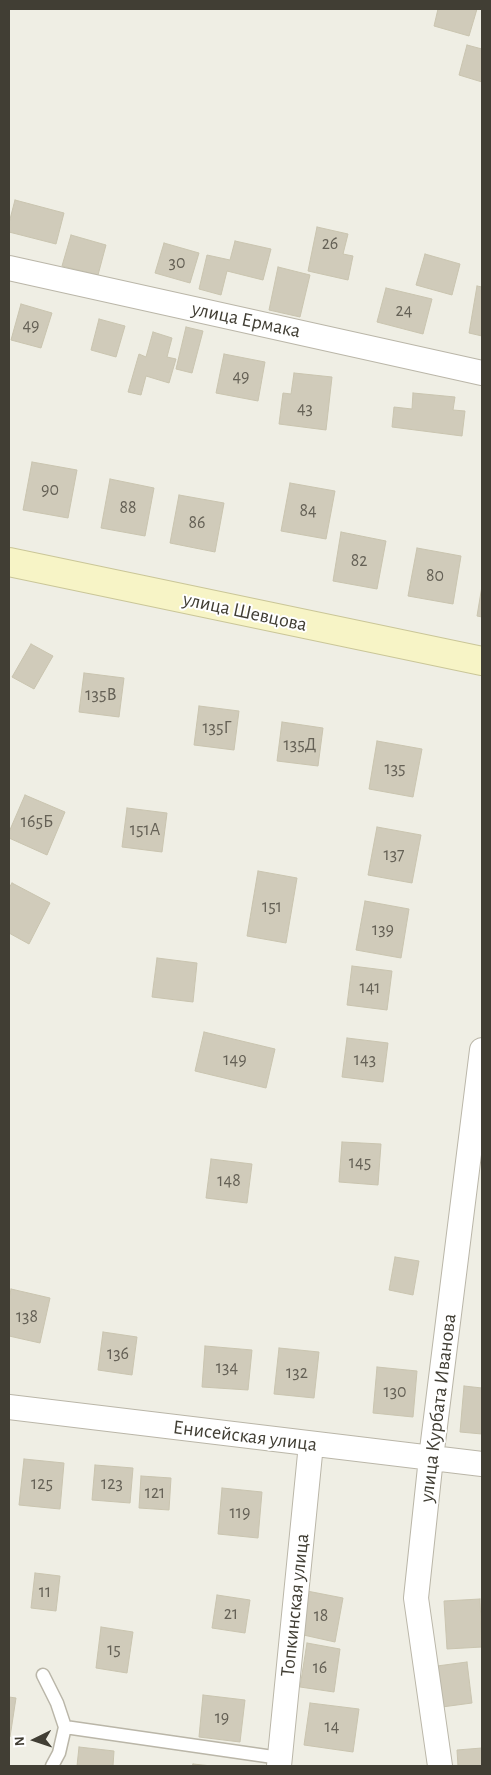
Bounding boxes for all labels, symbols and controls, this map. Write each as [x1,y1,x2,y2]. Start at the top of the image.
house number: 26 [322,233,338,255]
house number: 30 [169,252,185,274]
street label: улица Ермака [189,297,303,343]
house number: 24 [396,300,412,322]
house number: 49 [22,315,40,337]
house number: 49 [232,366,250,388]
house number: 43 [297,398,313,420]
house number: 90 [41,479,59,501]
house number: 88 [119,497,137,519]
house number: 84 [299,500,317,522]
house number: 86 [189,512,205,534]
house number: 82 [351,550,367,572]
house number: 80 [426,565,444,587]
street label: улица Шевцова [181,587,309,637]
house number: 135В [85,684,117,706]
house number: 135Г [202,717,232,739]
house number: 135Д [284,734,316,756]
house number: 135 [384,758,406,780]
house number: 165Б [21,811,53,833]
house number: 151А [130,819,160,841]
house number: 137 [383,844,405,866]
house number: 151 [262,896,282,918]
house number: 139 [372,919,394,941]
house number: 141 [359,977,381,999]
house number: 149 [223,1049,247,1071]
house number: 143 [354,1049,376,1071]
house number: 145 [349,1152,371,1174]
house number: 148 [217,1170,241,1192]
house number: 138 [16,1306,38,1328]
street label: улица Курбата Иванова [415,1312,461,1504]
house number: 136 [107,1343,129,1365]
house number: 134 [216,1357,238,1379]
house number: 132 [286,1362,308,1384]
house number: 130 [383,1381,407,1403]
street label: Енисейская улица [172,1415,318,1457]
house number: 125 [31,1473,53,1495]
house number: 123 [101,1473,123,1495]
house number: 121 [145,1482,165,1504]
house number: 119 [230,1502,250,1524]
street label: Топкинская улица [276,1532,314,1678]
house number: 11 [39,1581,51,1603]
house number: 21 [224,1603,238,1625]
house number: 18 [314,1605,328,1627]
house number: 15 [107,1639,121,1661]
house number: 16 [313,1657,327,1679]
house number: 19 [215,1707,229,1729]
north arrow [10,1715,60,1765]
house number: 14 [325,1716,339,1738]
text: N [13,1736,27,1746]

